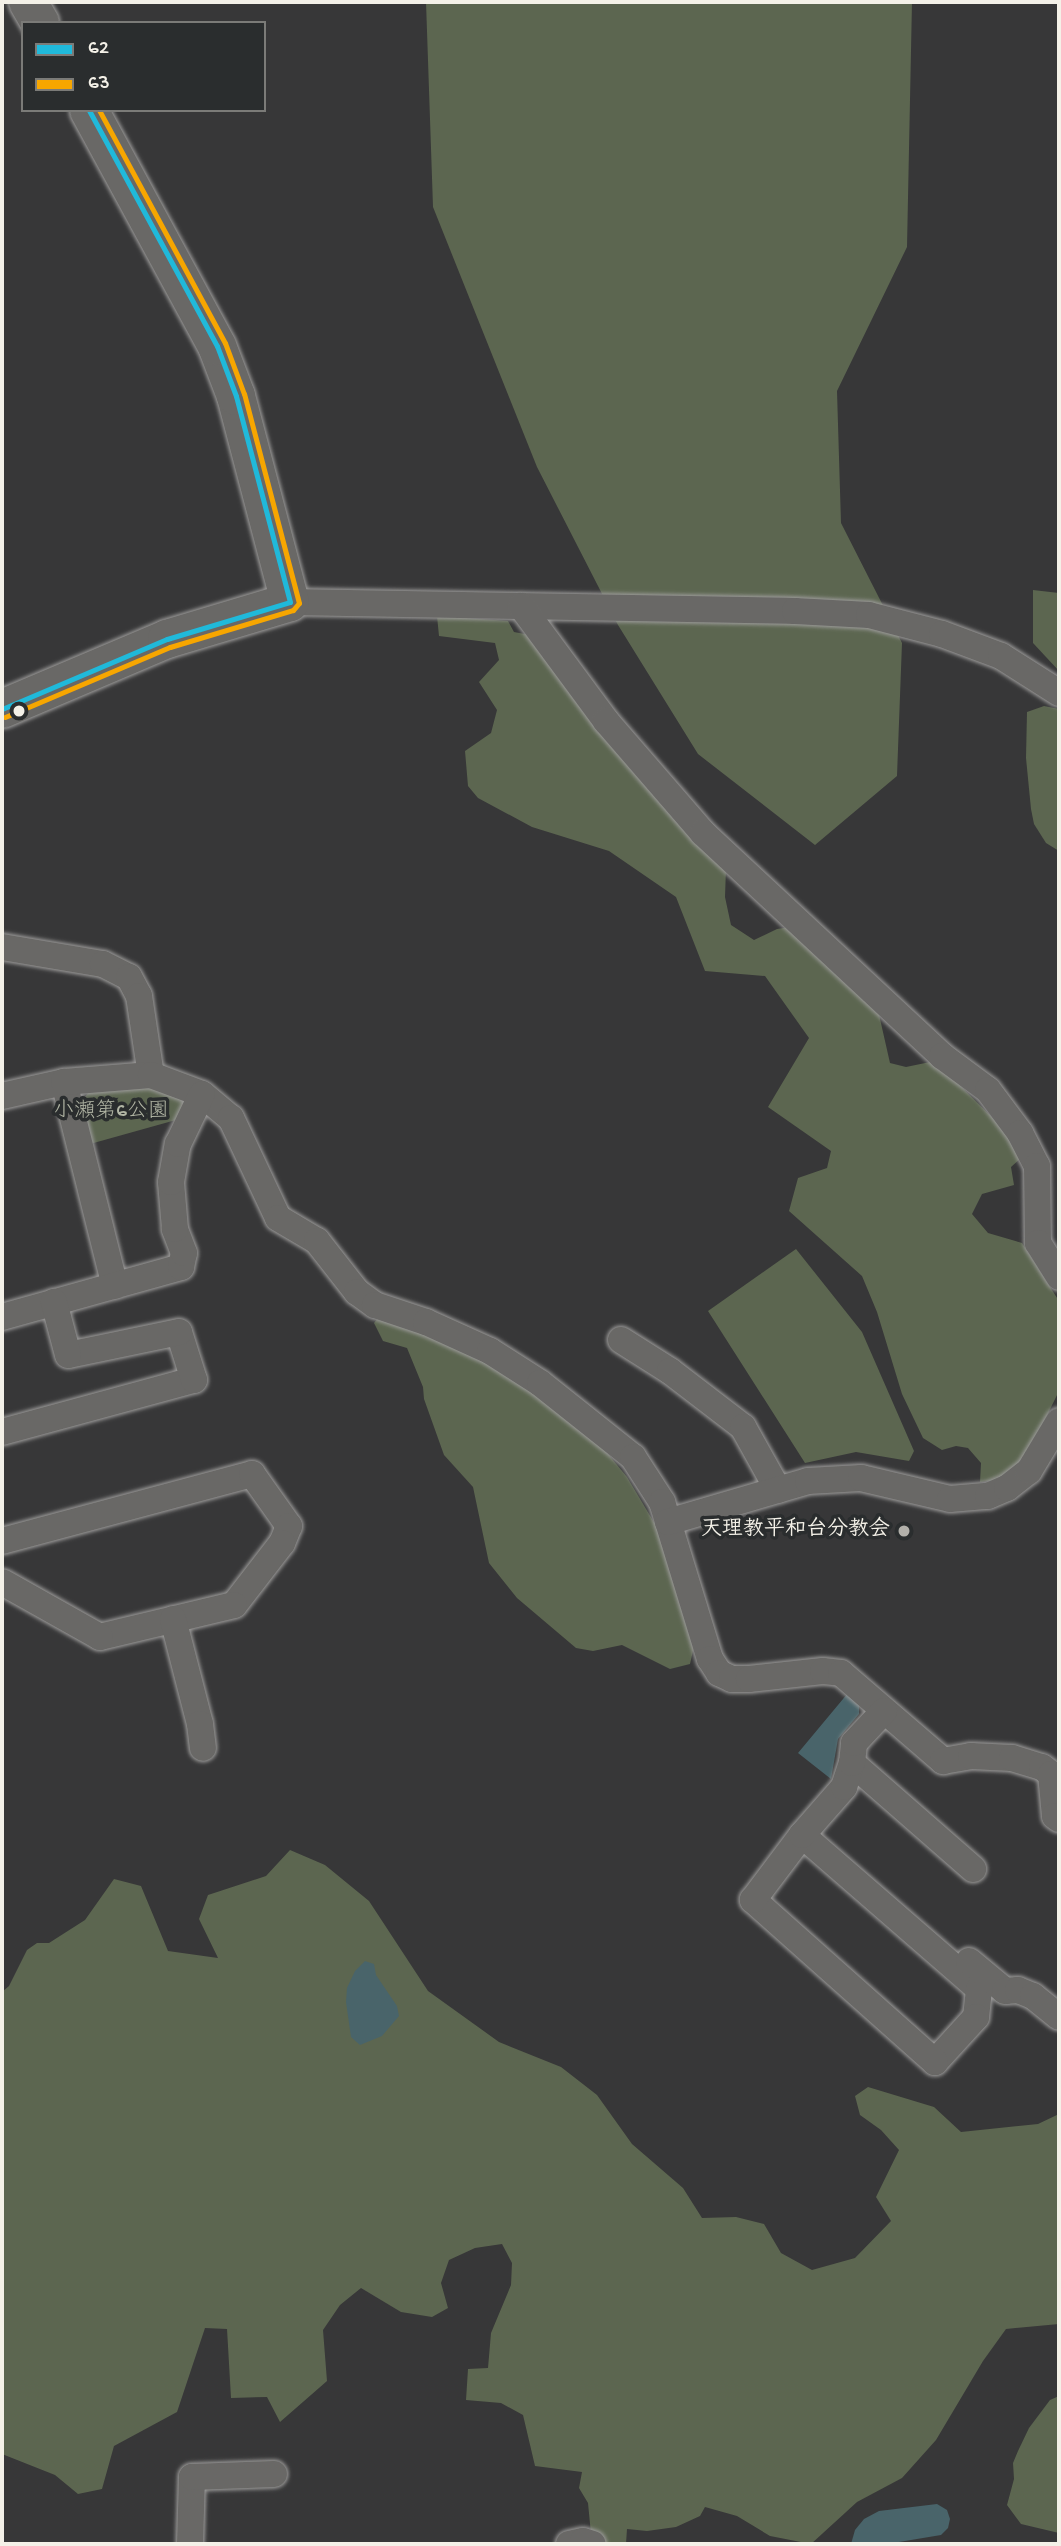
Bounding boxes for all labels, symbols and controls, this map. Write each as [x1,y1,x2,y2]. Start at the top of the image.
legend [21,21,266,112]
text: 62 [88,37,109,62]
text: 63 [88,72,110,97]
unlabelled marker [12,704,26,718]
park label: 小瀬第6公園 [53,1100,169,1126]
place label: 天理教平和台分教会 [701,1518,890,1544]
marker: 天理教平和台分教会 [896,1523,912,1539]

